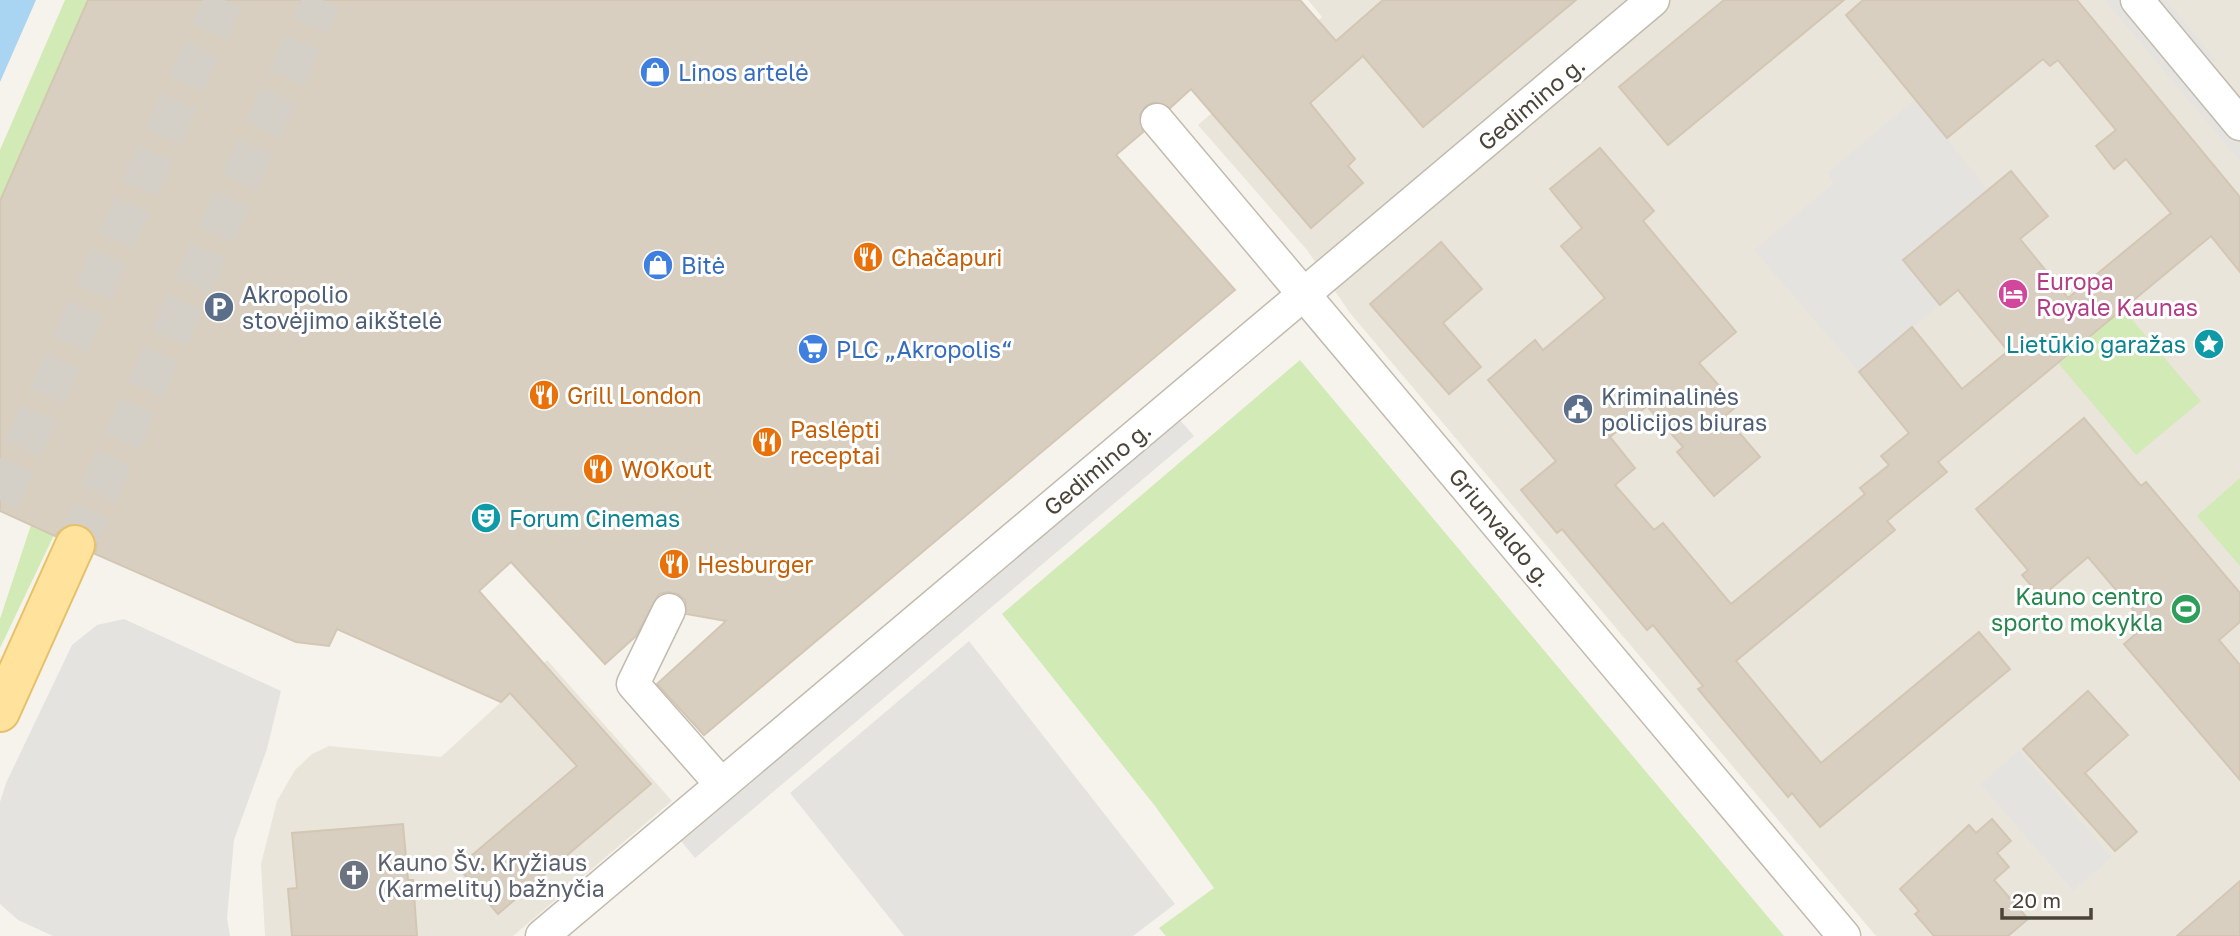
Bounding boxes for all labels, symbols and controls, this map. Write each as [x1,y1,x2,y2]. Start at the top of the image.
street label: Gedimino g. [1472,50,1590,156]
shop icon: Linos artelė [638,55,672,89]
place label: Linos artelė [678,58,809,86]
restaurant icon: Chačapuri [851,240,885,274]
place label: Chačapuri [891,243,1003,271]
shop icon: Bitė [641,248,675,282]
place label: Bitė [681,251,725,279]
place label: Europa Royale Kaunas [2036,267,2198,321]
hotel icon: Europa Royale Kaunas [1996,277,2030,311]
place label: Akropolio stovėjimo aikštelė [242,280,442,334]
parking icon: Akropolio stovėjimo aikštelė [202,290,236,324]
place icon: Lietūkio garažas [2192,327,2226,361]
place label: Lietūkio garažas [2006,330,2186,358]
supermarket icon: PLC „Akropolis“ [796,332,830,366]
place label: PLC „Akropolis“ [836,335,1012,363]
restaurant icon: Grill London [527,378,561,412]
place label: Grill London [567,381,702,409]
place label: Kriminalinės policijos biuras [1601,382,1767,436]
public building icon: Kriminalinės policijos biuras [1561,392,1595,426]
place label: Paslėpti receptai [790,415,880,469]
street label: Gedimino g. [1038,415,1156,521]
restaurant icon: Paslėpti receptai [750,425,784,459]
restaurant icon: WOKout [581,452,615,486]
place label: WOKout [621,455,712,483]
street label: Griunvaldo g. [1443,462,1559,592]
theatre icon: Forum Cinemas [469,501,503,535]
place label: Forum Cinemas [509,504,680,532]
restaurant icon: Hesburger [657,547,691,581]
place label: Hesburger [697,550,813,578]
place label: Kauno centro sporto mokykla [1991,582,2163,636]
sports icon: Kauno centro sporto mokykla [2169,592,2203,626]
place label: Kauno Šv. Kryžiaus (Karmelitų) bažnyčia [377,848,605,902]
church icon: Kauno Šv. Kryžiaus (Karmelitų) bažnyčia [337,858,371,892]
scale bar [2002,876,2091,920]
text: 20 m [2012,887,2061,913]

